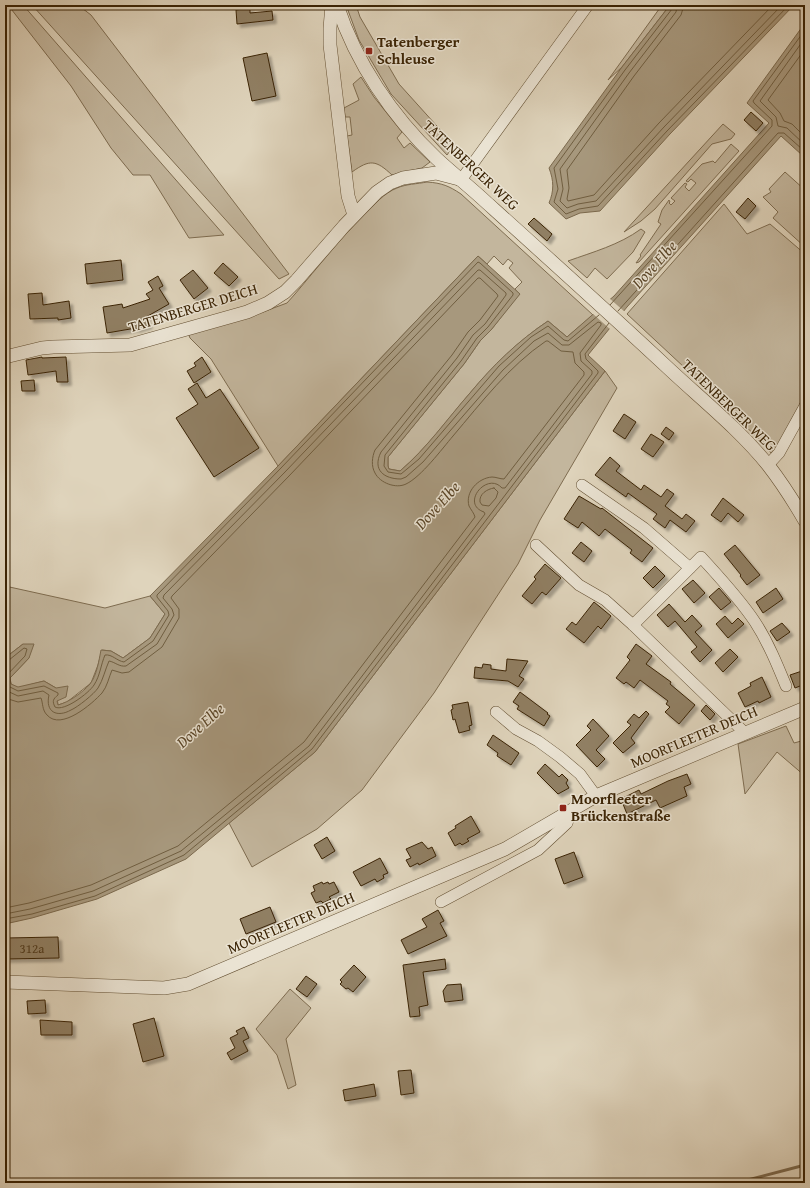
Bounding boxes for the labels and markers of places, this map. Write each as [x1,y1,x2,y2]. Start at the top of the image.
place label: Tatenberger Schleuse [377,31,460,69]
marker: Tatenberger Schleuse [364,46,374,56]
place label: Moorfleeter Brückenstraße [571,788,671,826]
marker: Moorfleeter Brückenstraße [558,803,568,813]

